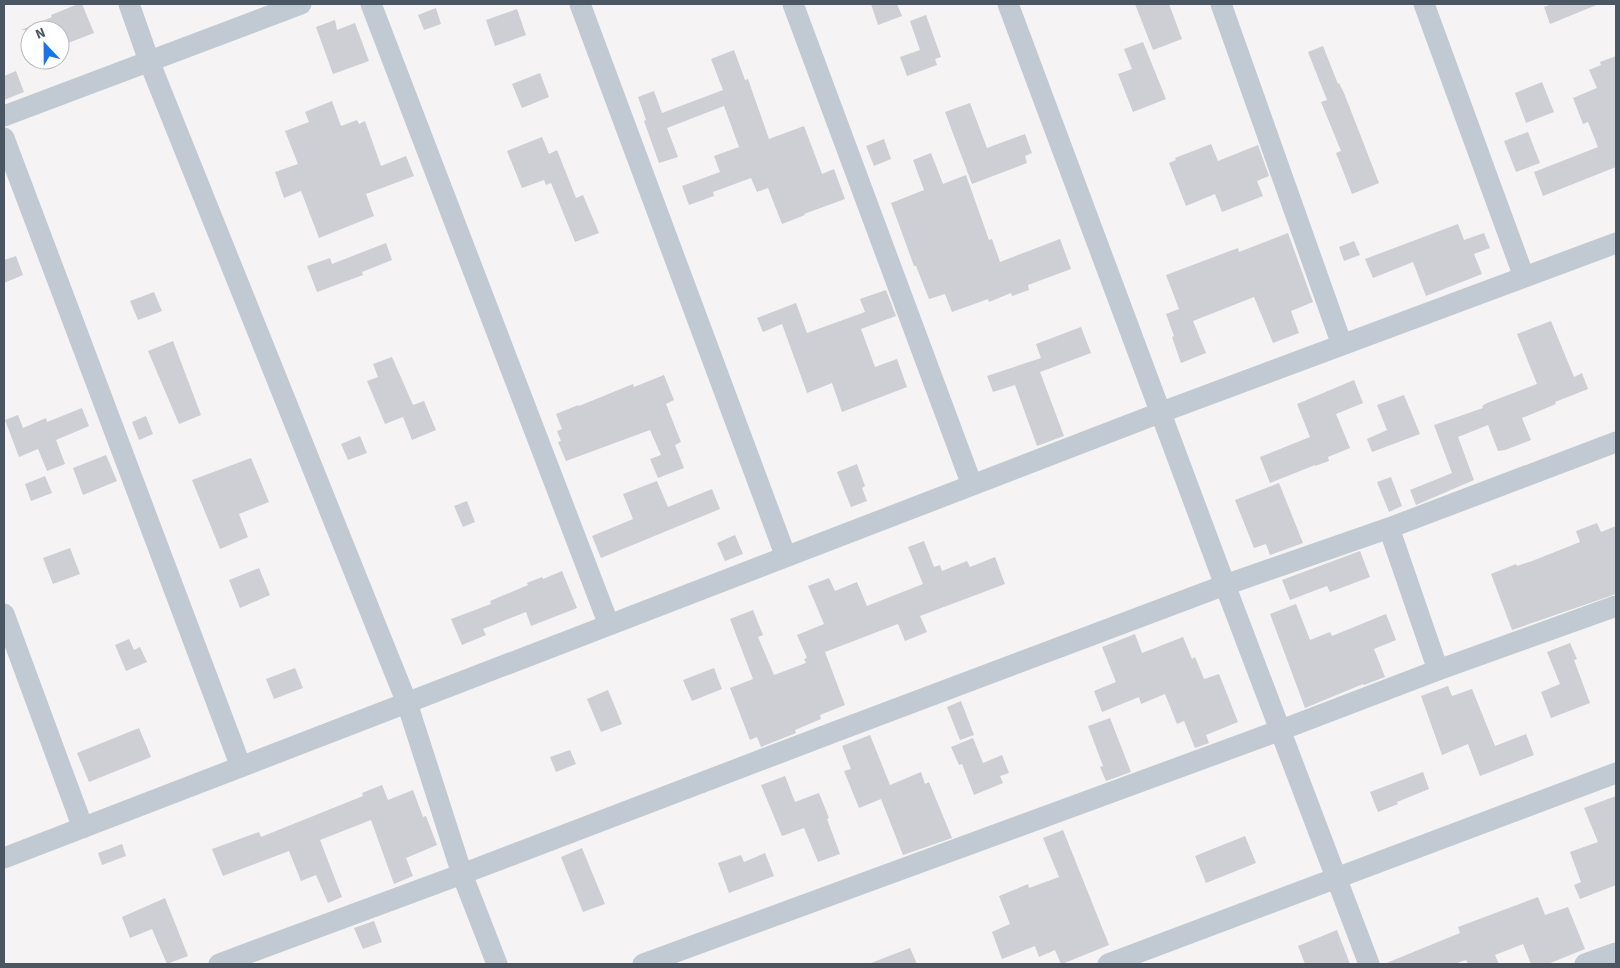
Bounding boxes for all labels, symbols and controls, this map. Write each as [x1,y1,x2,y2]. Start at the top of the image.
north arrow [20,20,70,70]
text: N [32,23,49,45]

